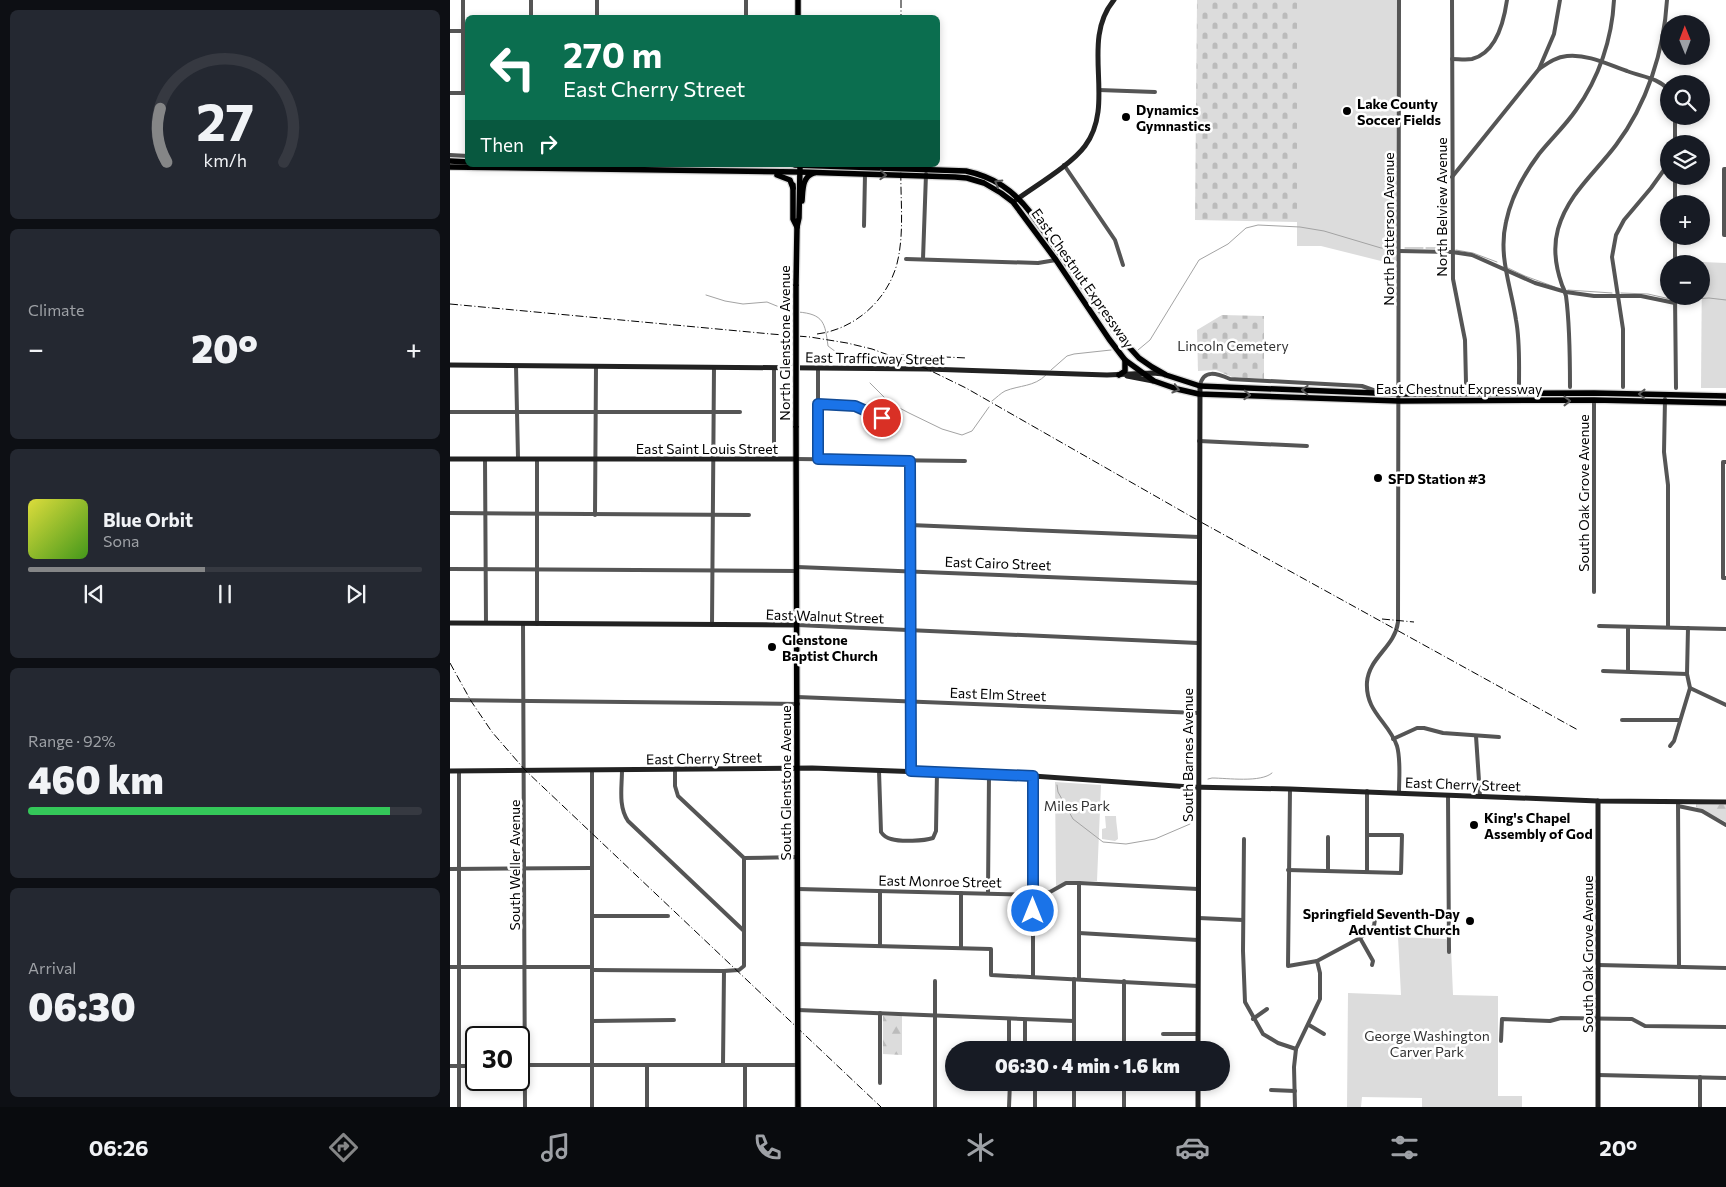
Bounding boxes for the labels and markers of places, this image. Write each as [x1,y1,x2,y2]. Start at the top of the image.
place label: Lake County Soccer Fields [1357,95,1442,128]
place label: Dynamics Gymnastics [1136,101,1211,134]
marker: Lake County Soccer Fields [1341,105,1353,117]
marker: Dynamics Gymnastics [1120,111,1132,123]
pin [861,397,903,439]
place label: SFD Station #3 [1388,470,1486,487]
marker: SFD Station #3 [1372,472,1384,484]
place label: Glenstone Baptist Church [782,631,878,664]
marker: Glenstone Baptist Church [766,641,778,653]
place label: King's Chapel Assembly of God [1484,809,1593,842]
marker: King's Chapel Assembly of God [1468,819,1480,831]
place label: Springfield Seventh-Day Adventist Church [1303,905,1460,938]
marker: Springfield Seventh-Day Adventist Church [1464,915,1476,927]

